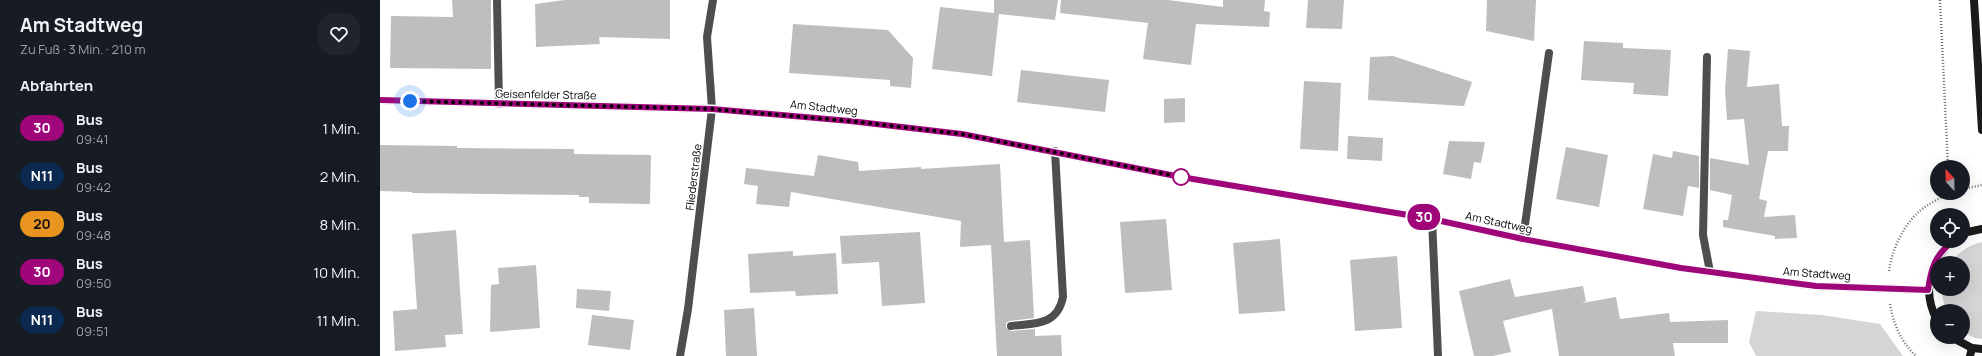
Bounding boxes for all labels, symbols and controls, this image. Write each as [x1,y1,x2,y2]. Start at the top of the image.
text: Am Stadtweg [20,12,143,38]
button: heart [318,13,360,55]
text: Zu Fuß · 3 Min. · 210 m [20,40,145,58]
text: Abfahrten [20,75,93,96]
street label: Geisenfelder Straße [495,86,597,102]
your location [400,91,420,111]
street label: Am Stadtweg [789,96,859,118]
text: Bus [76,109,103,130]
text: 30 [33,118,51,137]
text: 1 Min. [322,118,360,139]
text: 09:41 [76,130,109,148]
street label: Fliederstraße [681,142,705,211]
text: Bus [76,157,103,178]
north arrow [1930,160,1970,200]
map controls [1930,160,1970,344]
text: N11 [31,166,53,185]
text: 2 Min. [320,166,360,187]
unlabelled marker [1172,168,1190,186]
text: 09:42 [76,178,111,196]
line badge: 30 [1406,204,1442,230]
text: Bus [76,205,103,226]
text: 30 [1415,207,1433,226]
street label: Am Stadtweg [1464,208,1534,236]
button: locate [1930,208,1970,248]
text: 20 [33,214,51,233]
text: 8 Min. [319,214,360,235]
text: 09:48 [76,226,111,244]
text: Bus [76,253,103,274]
button: + [1930,256,1970,296]
text: 30 [33,262,51,281]
text: 10 Min. [313,262,360,283]
street label: Am Stadtweg [1783,263,1851,283]
text: 09:50 [76,274,111,292]
text: Bus [76,301,103,322]
button: − [1930,304,1970,344]
text: N11 [31,310,53,329]
text: 11 Min. [316,310,360,331]
text: 09:51 [76,322,108,340]

